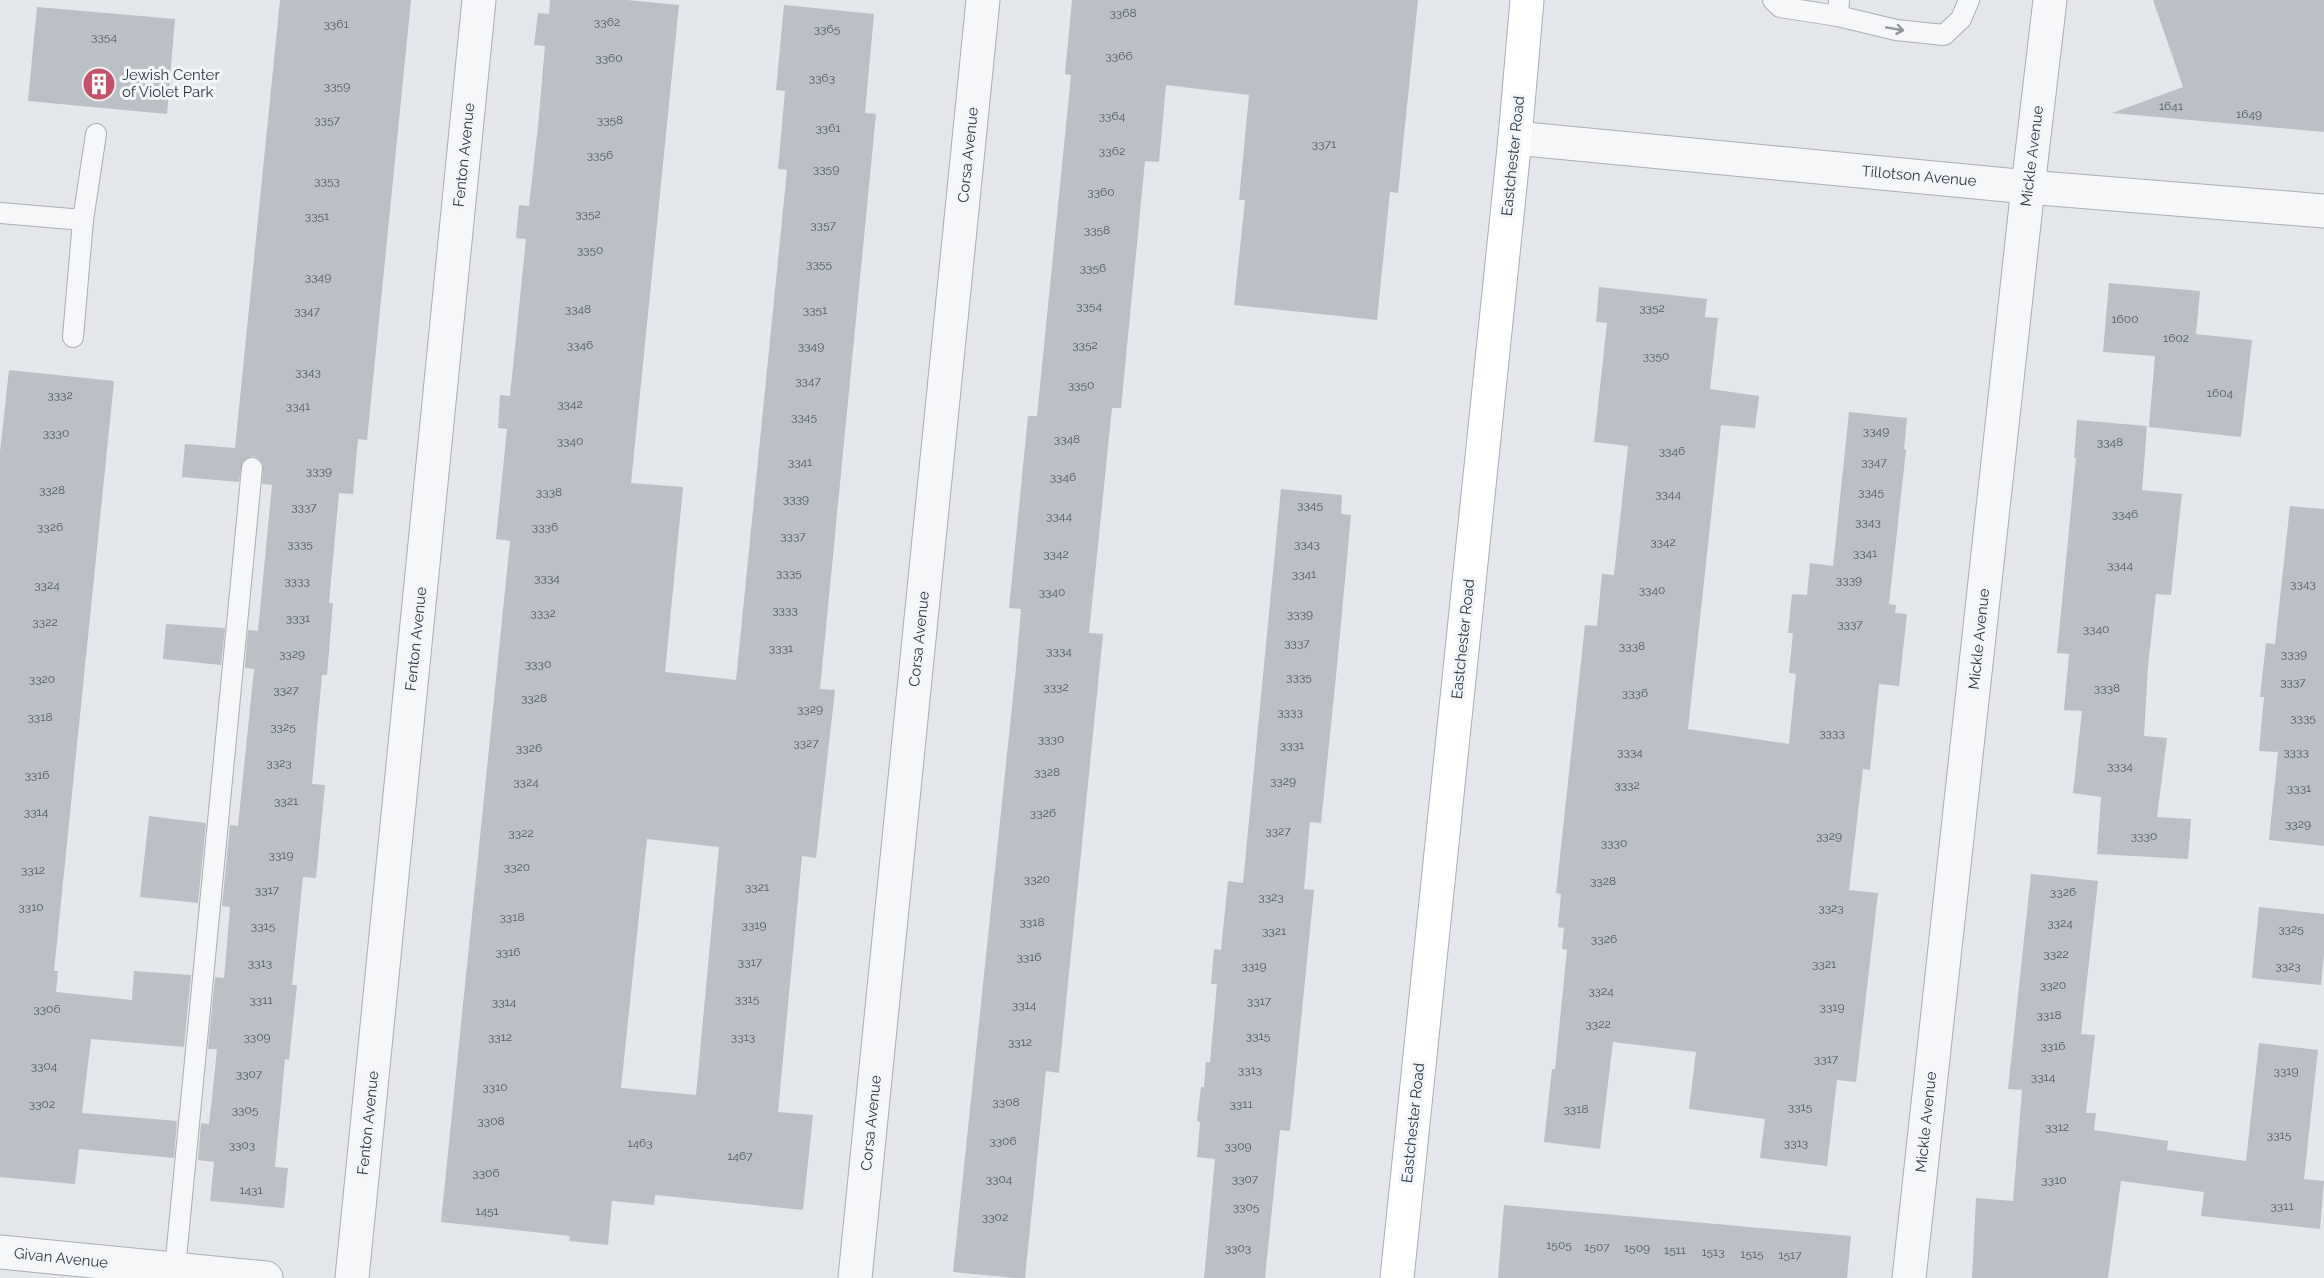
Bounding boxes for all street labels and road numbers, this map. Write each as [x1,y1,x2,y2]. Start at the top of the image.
street label: Eastchester Road [1498,95,1528,217]
street label: Fenton Avenue [450,102,478,208]
street label: Mickle Avenue [2017,104,2047,207]
street label: Corsa Avenue [954,106,982,204]
street label: Tillotson Avenue [1861,162,1977,190]
street label: Eastchester Road [1448,578,1478,700]
street label: Fenton Avenue [402,586,430,692]
street label: Mickle Avenue [1965,587,1993,690]
street label: Corsa Avenue [905,590,933,688]
street label: Eastchester Road [1398,1062,1428,1184]
street label: Fenton Avenue [354,1070,382,1176]
street label: Mickle Avenue [1912,1070,1940,1173]
street label: Corsa Avenue [857,1074,885,1172]
street label: Givan Avenue [13,1244,109,1272]

